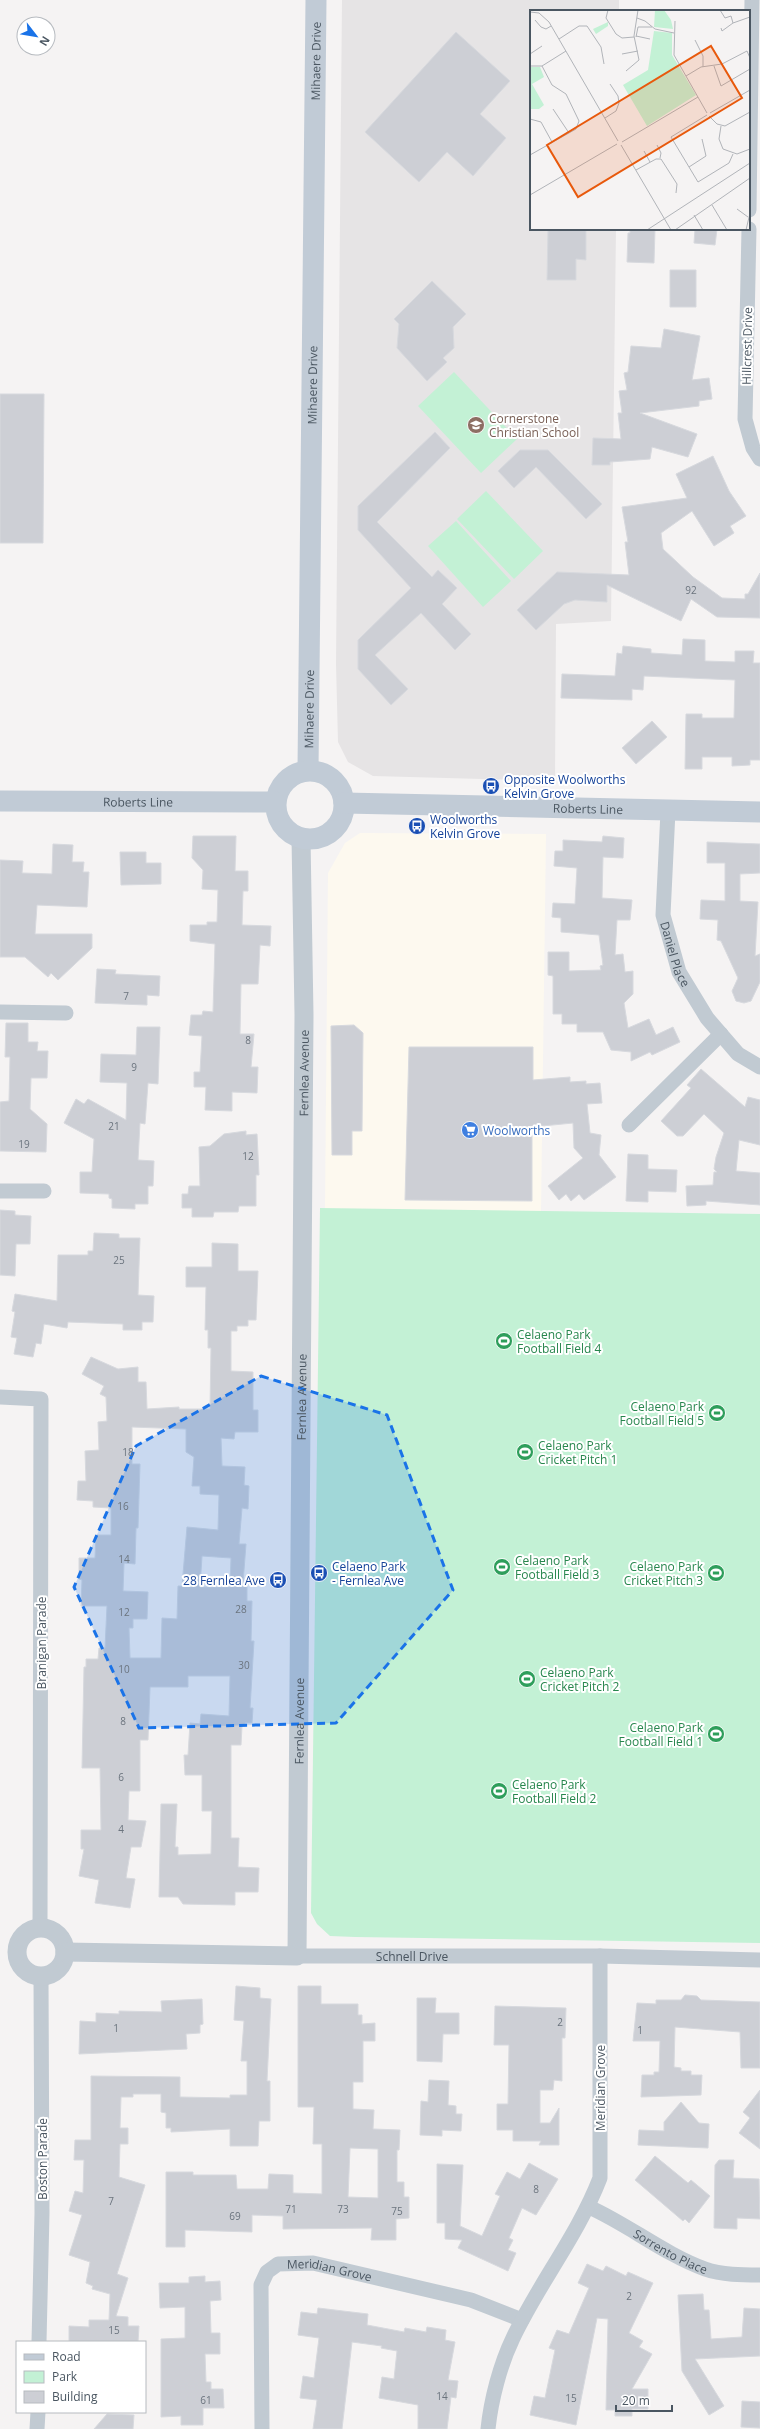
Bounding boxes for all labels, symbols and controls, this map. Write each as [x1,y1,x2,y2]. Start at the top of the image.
inset map [530,10,750,230]
north arrow [16,16,56,56]
street label: Mihaere Drive [306,21,324,101]
text: N [36,34,54,49]
street label: Hillcrest Drive [738,307,756,385]
street label: Mihaere Drive [303,345,321,425]
place label: Cornerstone Christian School [489,410,579,441]
school or university icon: Cornerstone Christian School [466,415,486,435]
house number: 92 [685,583,697,597]
street label: Mihaere Drive [300,669,318,748]
place label: Opposite Woolworths Kelvin Grove [504,771,626,802]
bus stop icon: Opposite Woolworths Kelvin Grove [481,776,501,796]
street label: Roberts Line [103,793,173,810]
street label: Roberts Line [553,799,623,818]
place label: Woolworths Kelvin Grove [430,811,500,842]
bus stop icon: Woolworths Kelvin Grove [407,816,427,836]
street label: Daniel Place [657,919,695,990]
house number: 7 [123,989,129,1003]
street label: Fernlea Avenue [295,1029,312,1116]
house number: 8 [245,1033,251,1047]
house number: 9 [131,1060,137,1074]
house number: 21 [108,1119,120,1133]
supermarket icon: Woolworths [460,1120,480,1140]
place label: Woolworths [483,1122,551,1139]
house number: 19 [18,1137,30,1151]
house number: 12 [242,1149,254,1163]
house number: 25 [113,1253,125,1267]
place label: Celaeno Park Football Field 4 [517,1326,602,1357]
sports icon: Celaeno Park Football Field 4 [494,1331,514,1351]
street label: Fernlea Avenue [292,1353,310,1440]
place label: Celaeno Park Football Field 5 [620,1398,705,1429]
sports icon: Celaeno Park Football Field 5 [707,1403,727,1423]
place label: Celaeno Park Cricket Pitch 1 [538,1437,617,1468]
sports icon: Celaeno Park Cricket Pitch 1 [515,1442,535,1462]
house number: 18 [122,1445,134,1459]
house number: 16 [117,1499,129,1513]
house number: 14 [118,1552,130,1566]
place label: Celaeno Park Football Field 3 [515,1552,600,1583]
sports icon: Celaeno Park Football Field 3 [492,1557,512,1577]
place label: Celaeno Park - Fernlea Ave [332,1558,406,1589]
place label: Celaeno Park Cricket Pitch 3 [624,1558,704,1589]
bus stop icon: Celaeno Park - Fernlea Ave [309,1563,329,1583]
sports icon: Celaeno Park Cricket Pitch 3 [706,1563,726,1583]
bus stop icon: 28 Fernlea Ave [268,1570,288,1590]
place label: 28 Fernlea Ave [183,1572,265,1589]
street label: Branigan Parade [33,1596,50,1689]
house number: 28 [235,1602,247,1616]
house number: 12 [118,1605,130,1619]
house number: 30 [238,1658,250,1672]
house number: 10 [118,1662,130,1676]
place label: Celaeno Park Cricket Pitch 2 [540,1664,619,1695]
sports icon: Celaeno Park Cricket Pitch 2 [517,1669,537,1689]
street label: Fernlea Avenue [290,1677,308,1764]
house number: 8 [120,1714,126,1728]
place label: Celaeno Park Football Field 1 [619,1719,704,1750]
sports icon: Celaeno Park Football Field 1 [706,1724,726,1744]
house number: 6 [118,1770,124,1784]
place label: Celaeno Park Football Field 2 [512,1776,597,1807]
sports icon: Celaeno Park Football Field 2 [489,1781,509,1801]
house number: 4 [118,1822,124,1836]
street label: Schnell Drive [376,1948,448,1965]
house number: 2 [557,2015,563,2029]
house number: 1 [113,2021,119,2035]
house number: 1 [637,2023,643,2037]
street label: Meridian Grove [592,2044,609,2131]
street label: Boston Parade [34,2118,51,2200]
house number: 8 [533,2182,539,2196]
house number: 7 [108,2194,114,2208]
house number: 71 [285,2202,297,2216]
house number: 73 [337,2202,349,2216]
house number: 75 [391,2204,403,2218]
house number: 69 [229,2209,241,2223]
street label: Sorrento Place [630,2225,710,2278]
street label: Meridian Grove [287,2255,374,2285]
house number: 2 [626,2289,632,2303]
house number: 15 [108,2323,120,2337]
legend [16,2341,146,2413]
text: Road [52,2348,81,2365]
text: Park [52,2368,78,2385]
scale bar [616,2387,672,2413]
text: Building [52,2388,98,2405]
house number: 14 [436,2389,448,2403]
house number: 15 [565,2391,577,2405]
text: 20 m [622,2392,650,2409]
house number: 61 [200,2393,212,2407]

